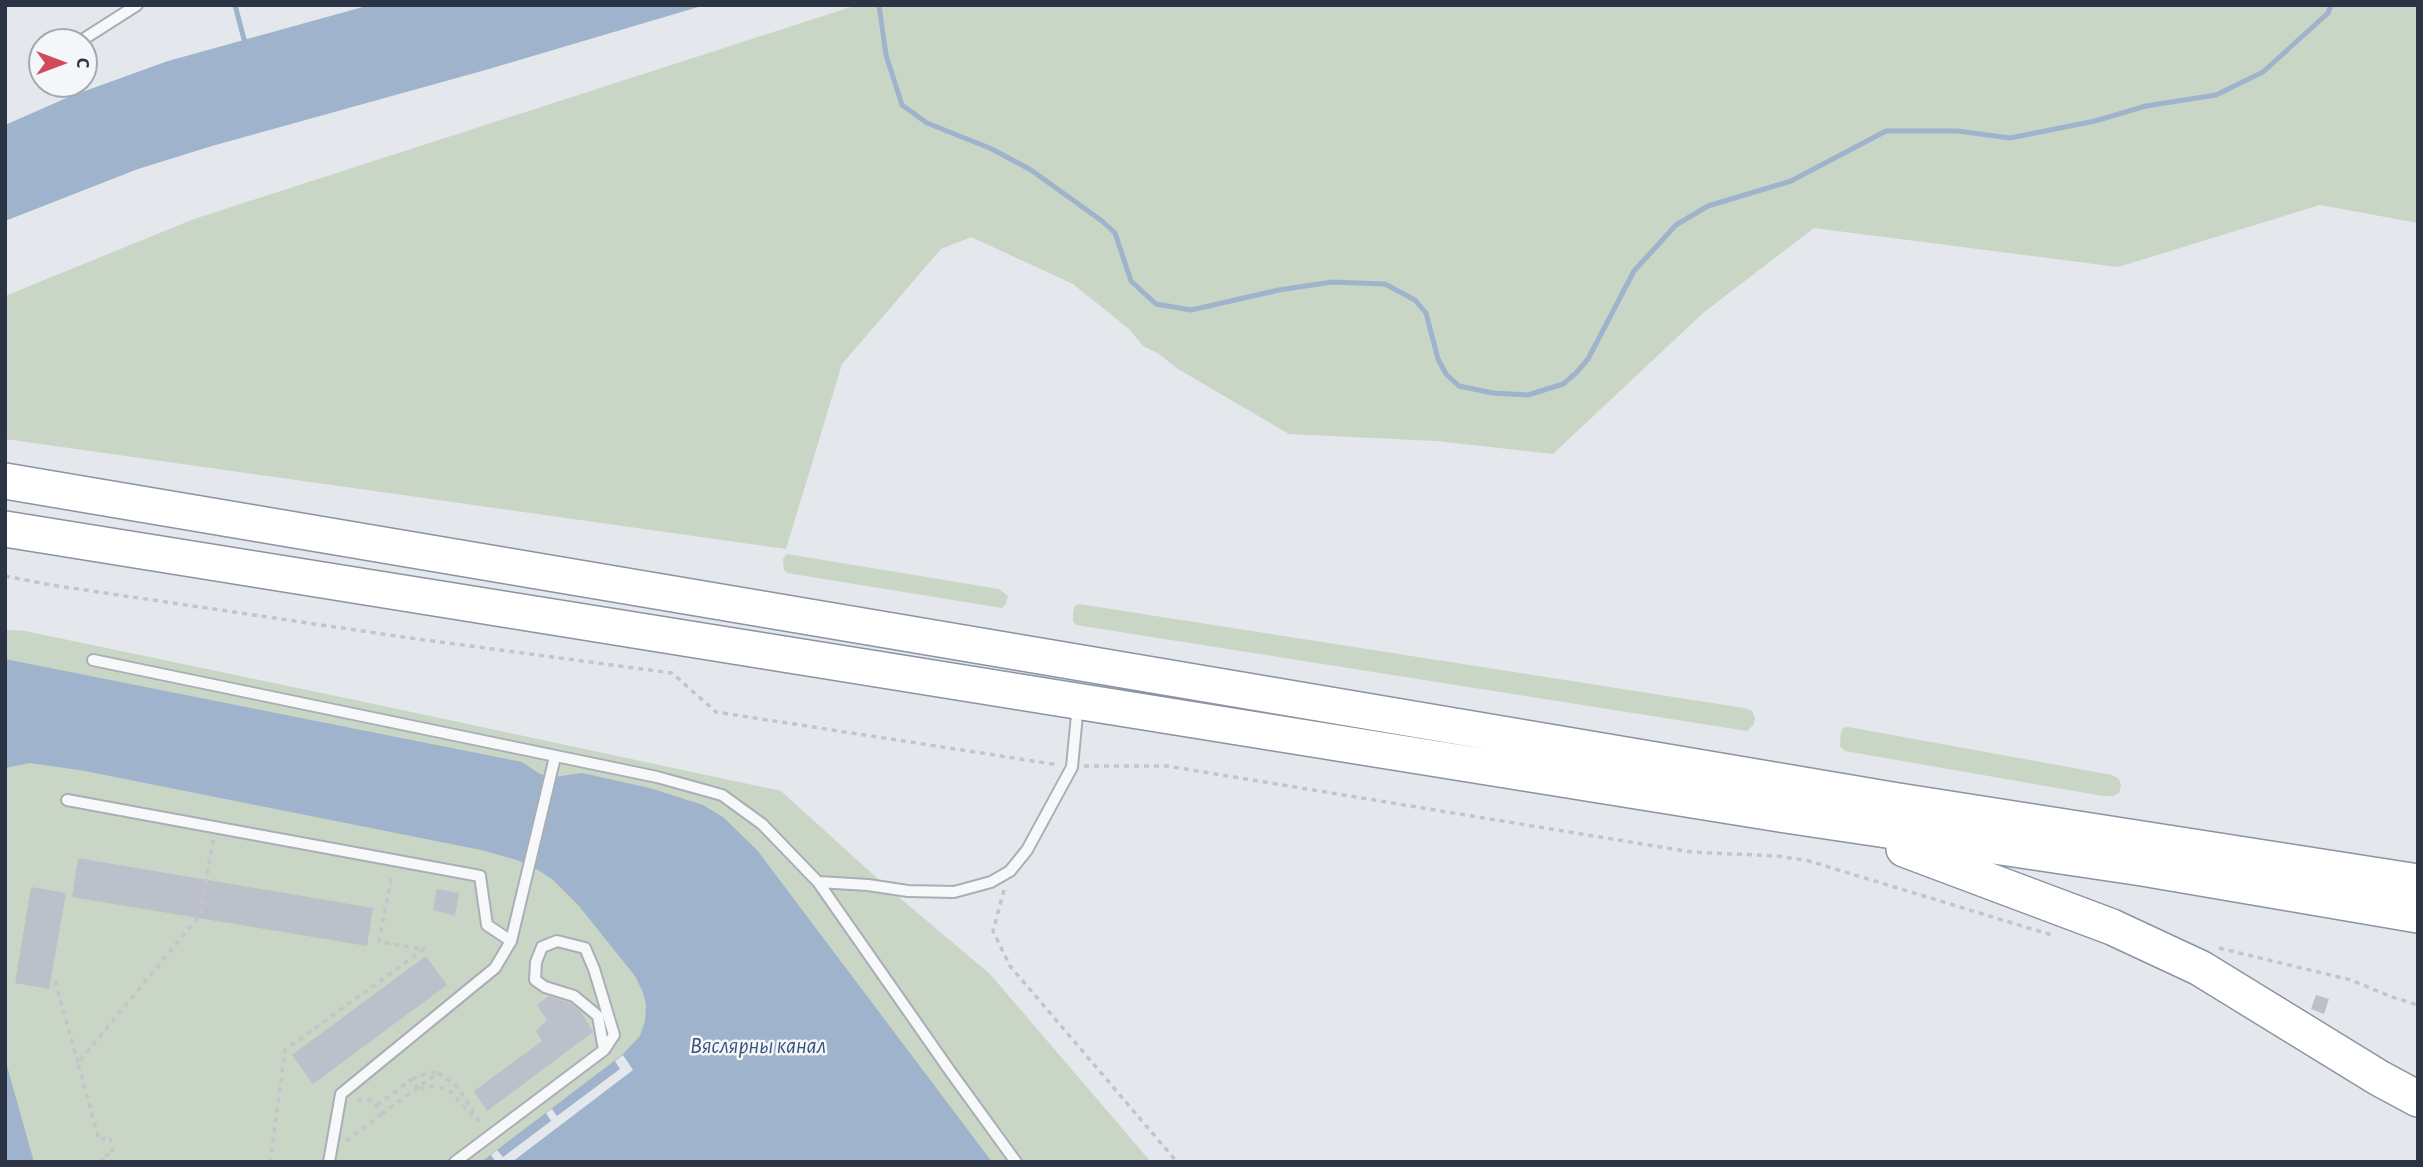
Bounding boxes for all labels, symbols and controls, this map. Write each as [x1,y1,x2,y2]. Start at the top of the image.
north arrow [28,28,98,98]
text: С [73,58,92,68]
water label: Вяслярны канал [690,1032,826,1060]

